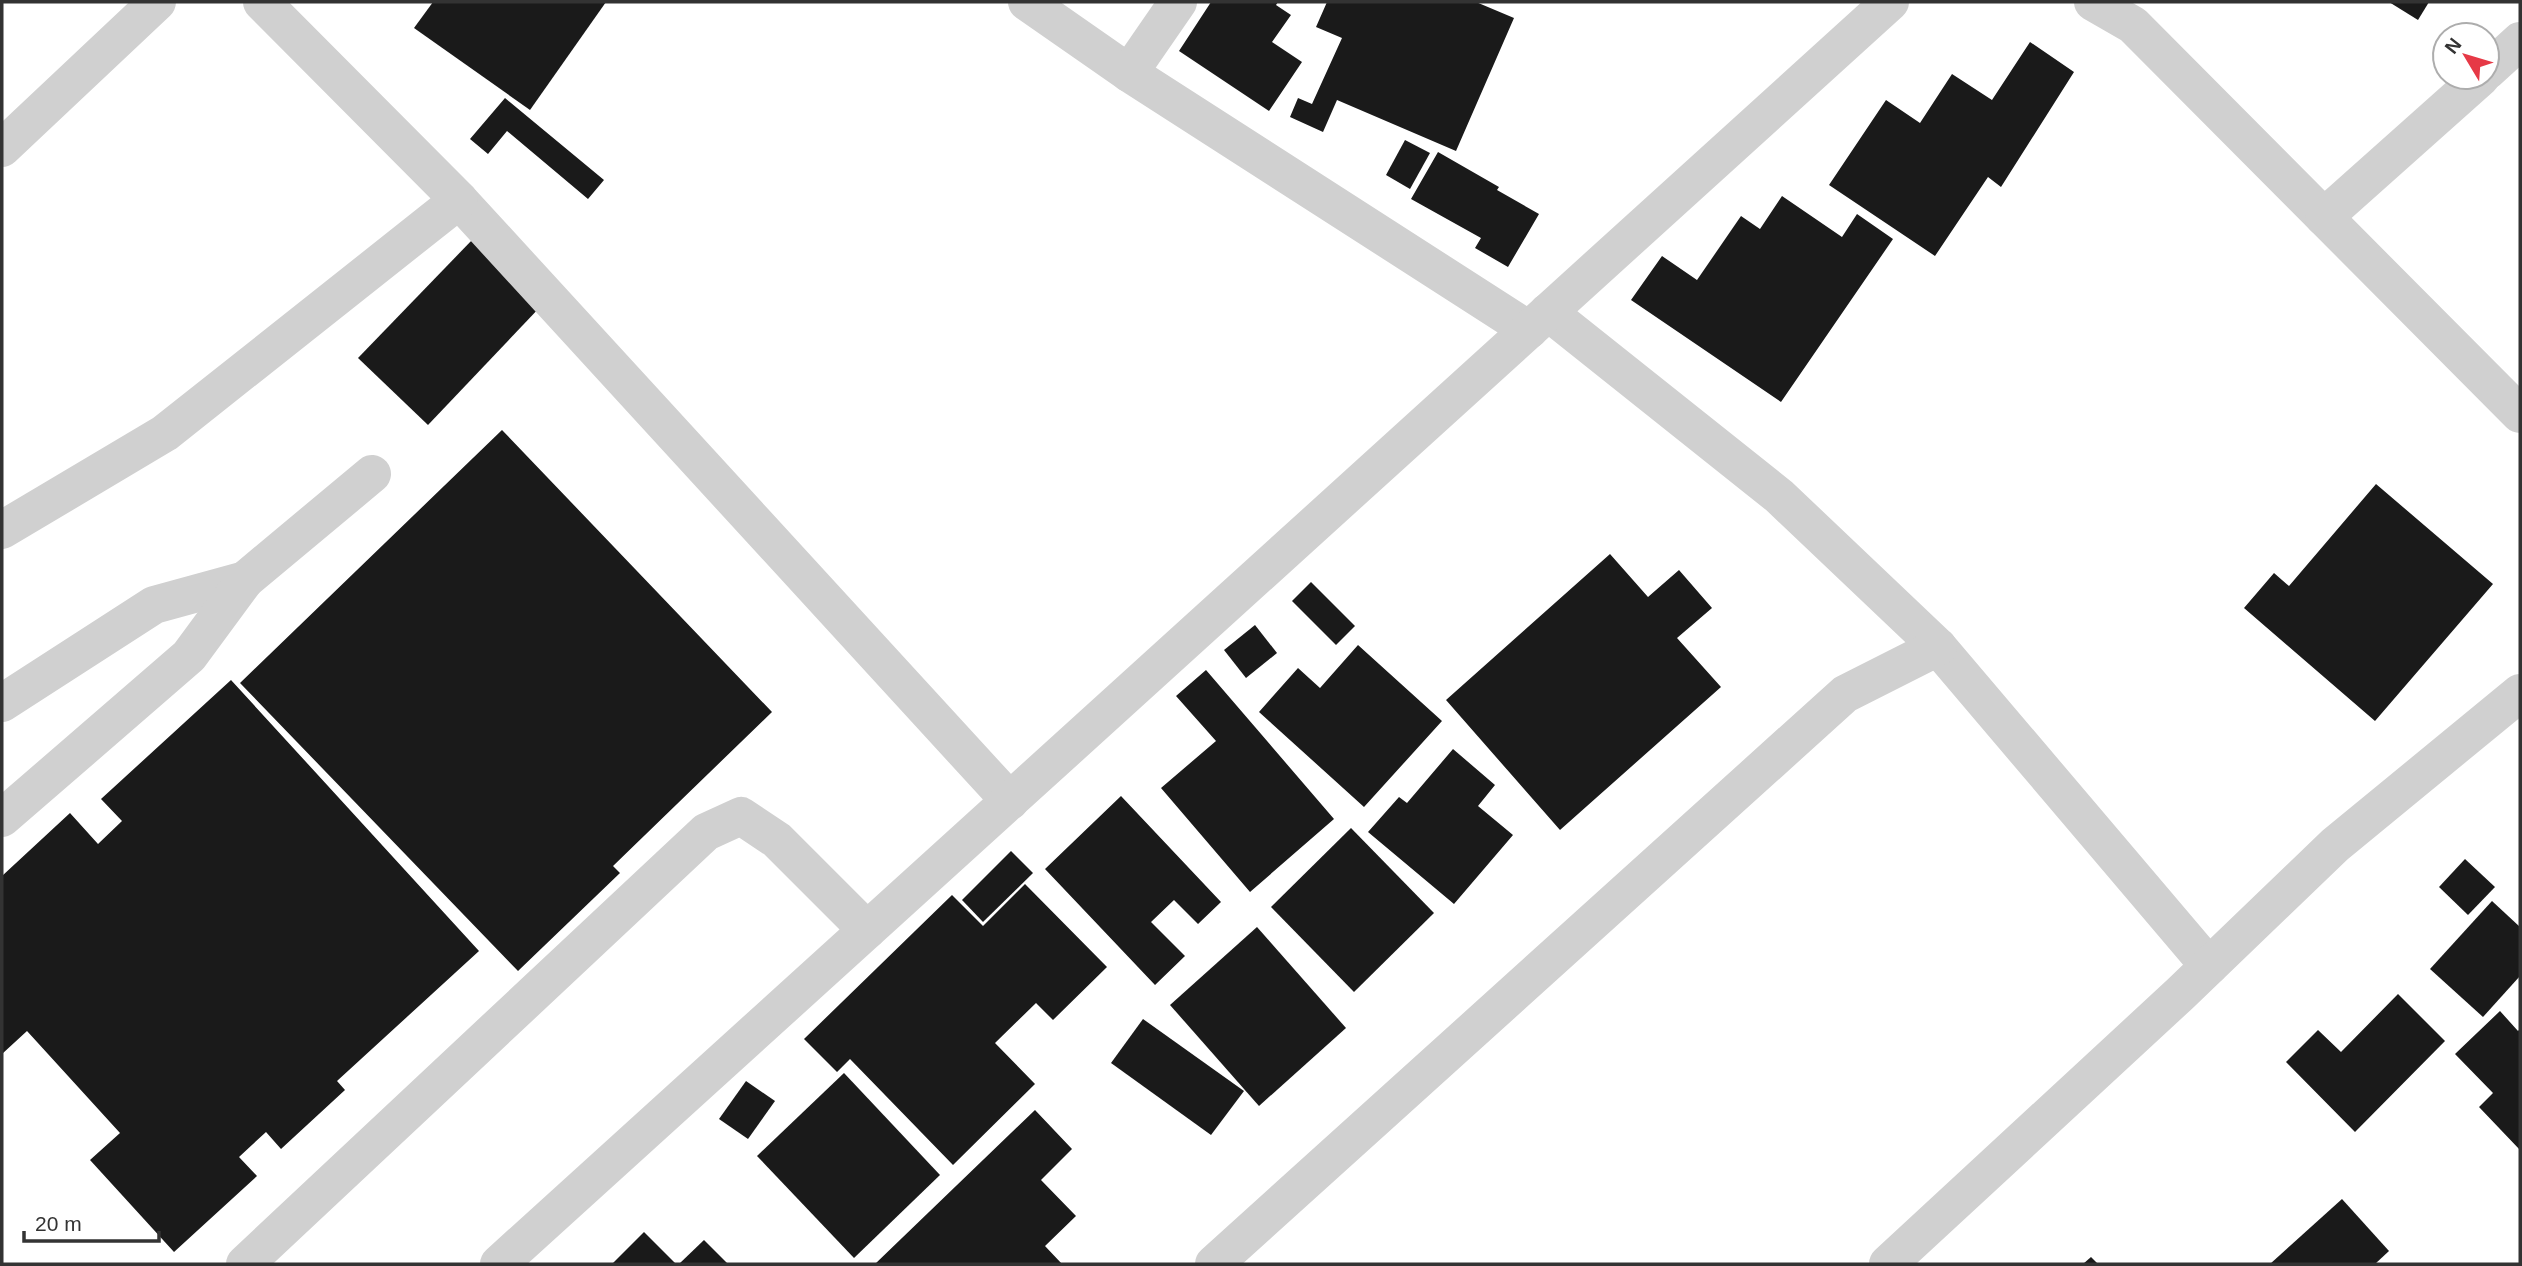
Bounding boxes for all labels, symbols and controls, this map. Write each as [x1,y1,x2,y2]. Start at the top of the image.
north arrow [2431,21,2501,91]
text: N [2440,34,2465,58]
scale bar [24,1200,159,1244]
text: 20 m [35,1212,82,1235]

